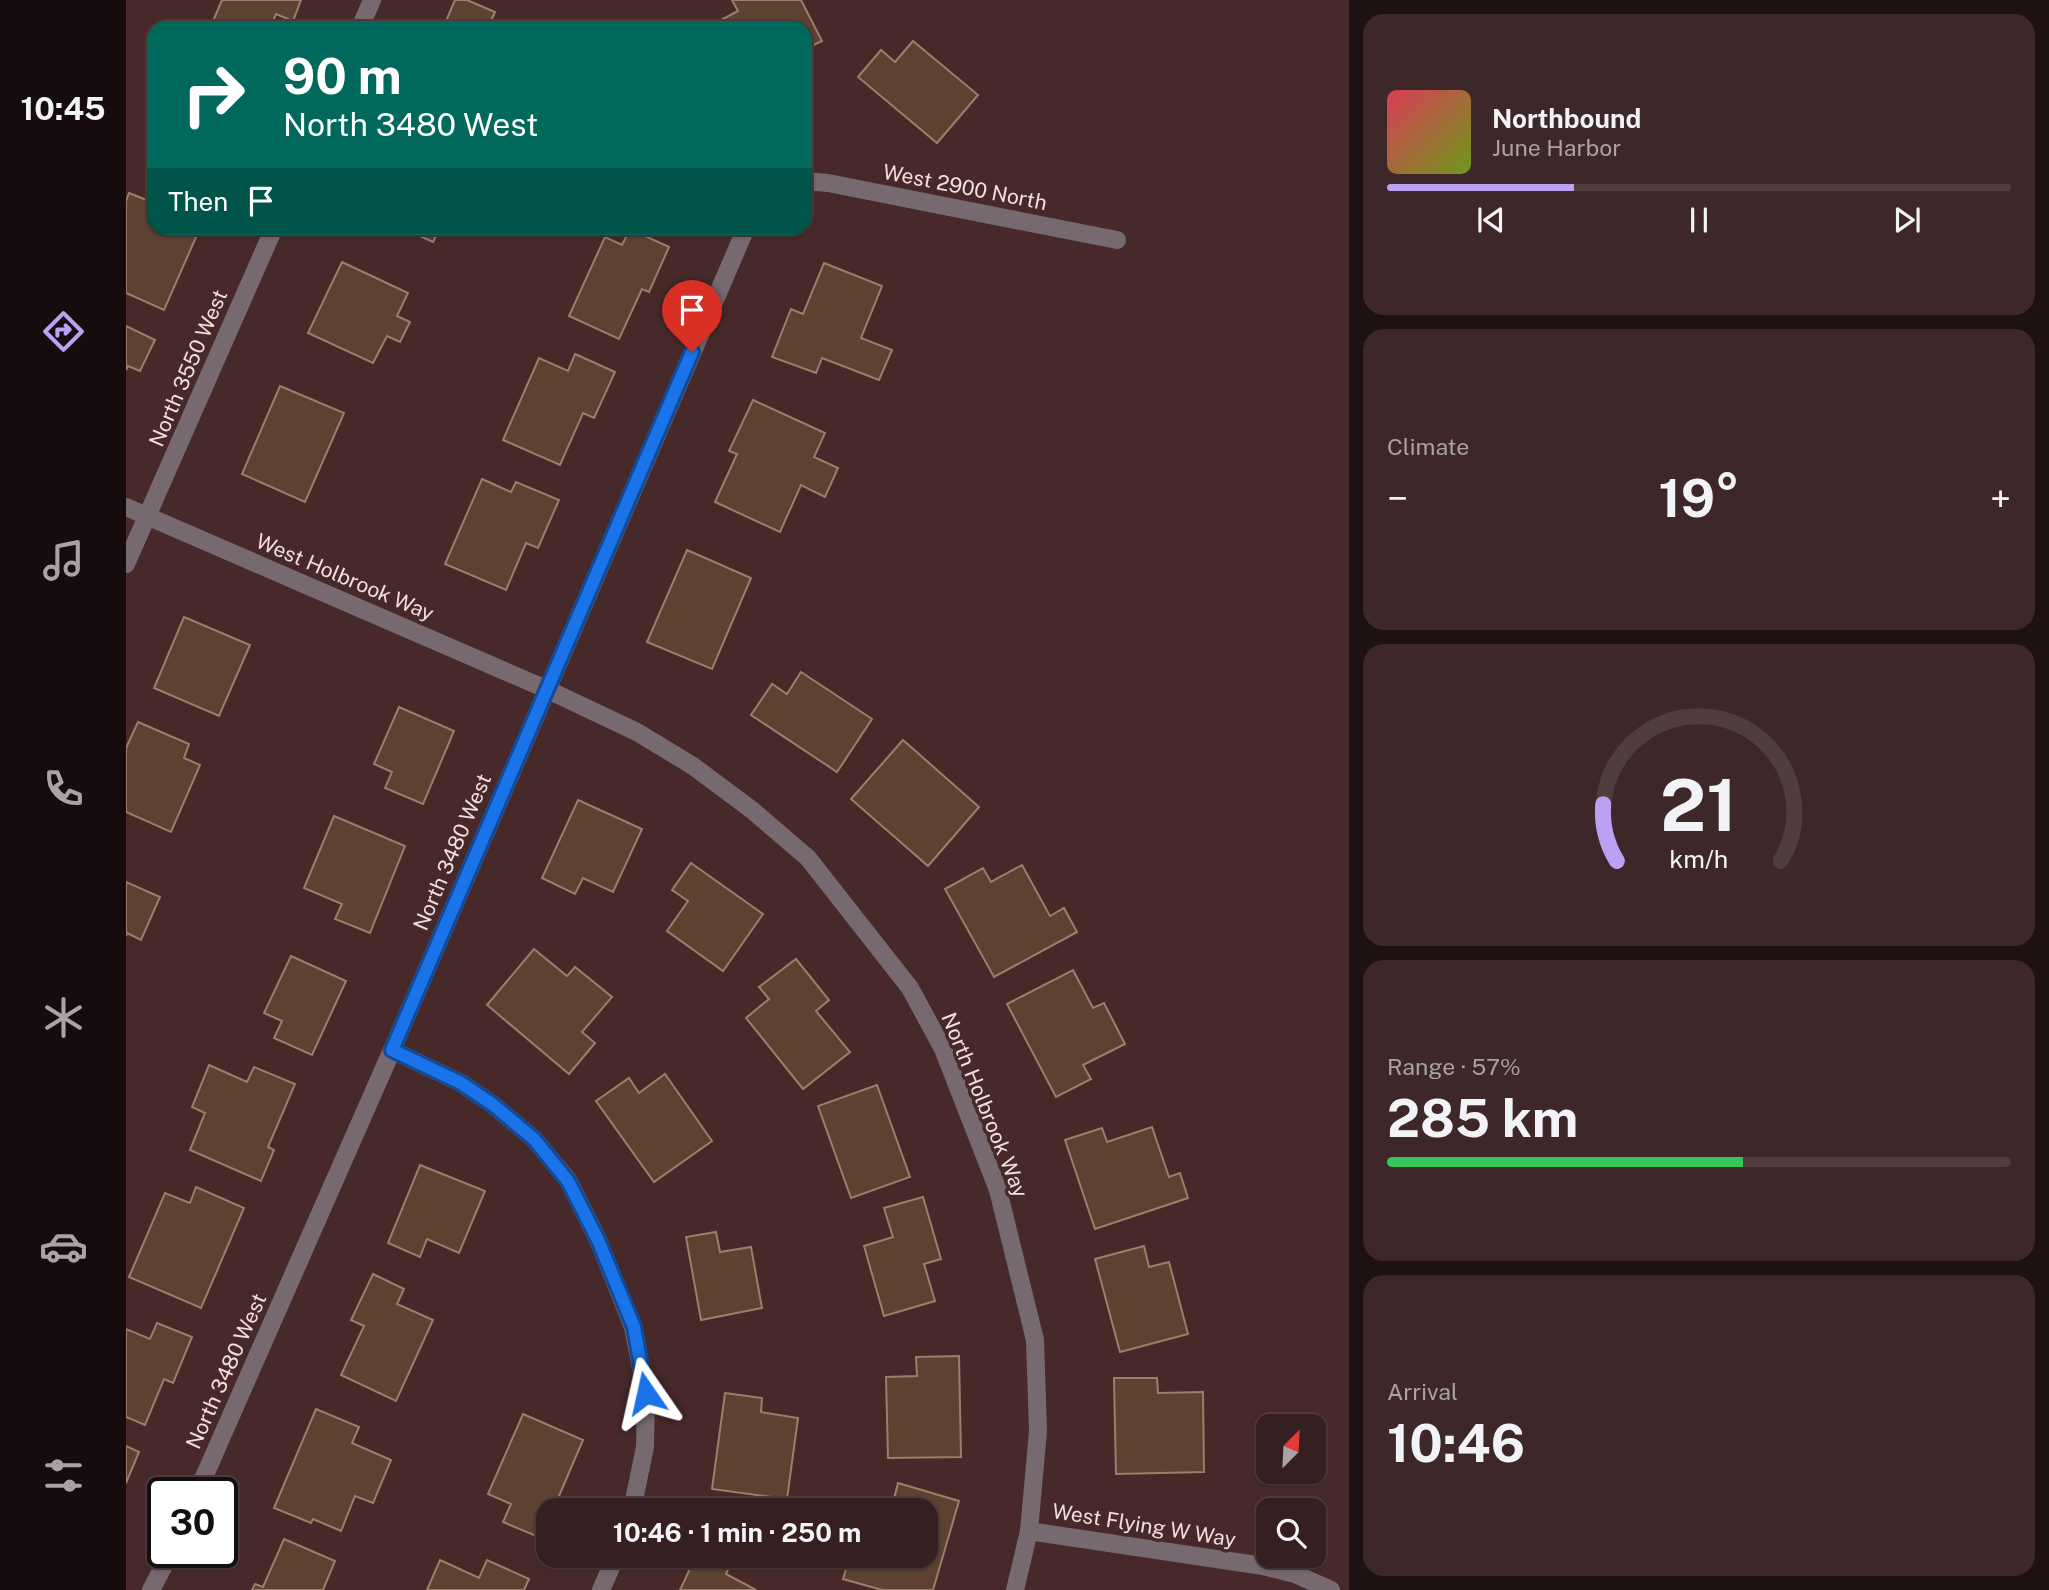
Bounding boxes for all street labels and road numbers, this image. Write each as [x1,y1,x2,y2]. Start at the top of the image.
street label: West 2900 North [881,159,1049,215]
street label: North 3550 West [144,286,232,450]
street label: West Holbrook Way [252,528,438,626]
street label: North 3480 West [408,770,496,934]
street label: North Holbrook Way [936,1009,1034,1201]
street label: North 3480 West [180,1289,272,1453]
street label: West Flying W Way [1050,1498,1238,1552]

